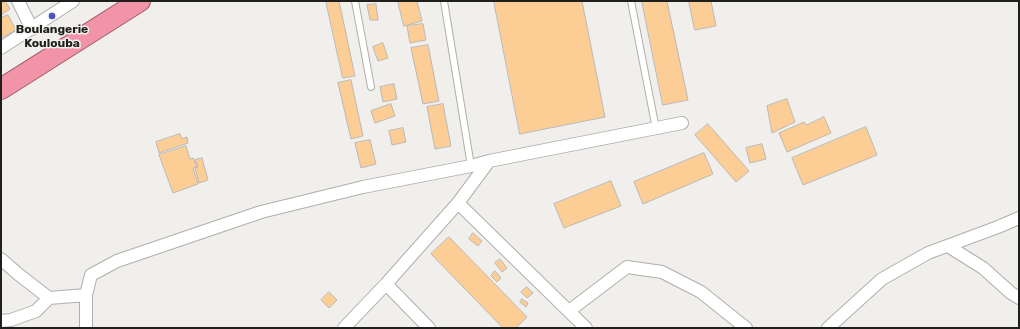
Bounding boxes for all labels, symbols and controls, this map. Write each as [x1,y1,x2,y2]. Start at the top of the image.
marker: Boulangerie Koulouba [47,11,57,21]
place label: Boulangerie Koulouba [16,23,88,51]

